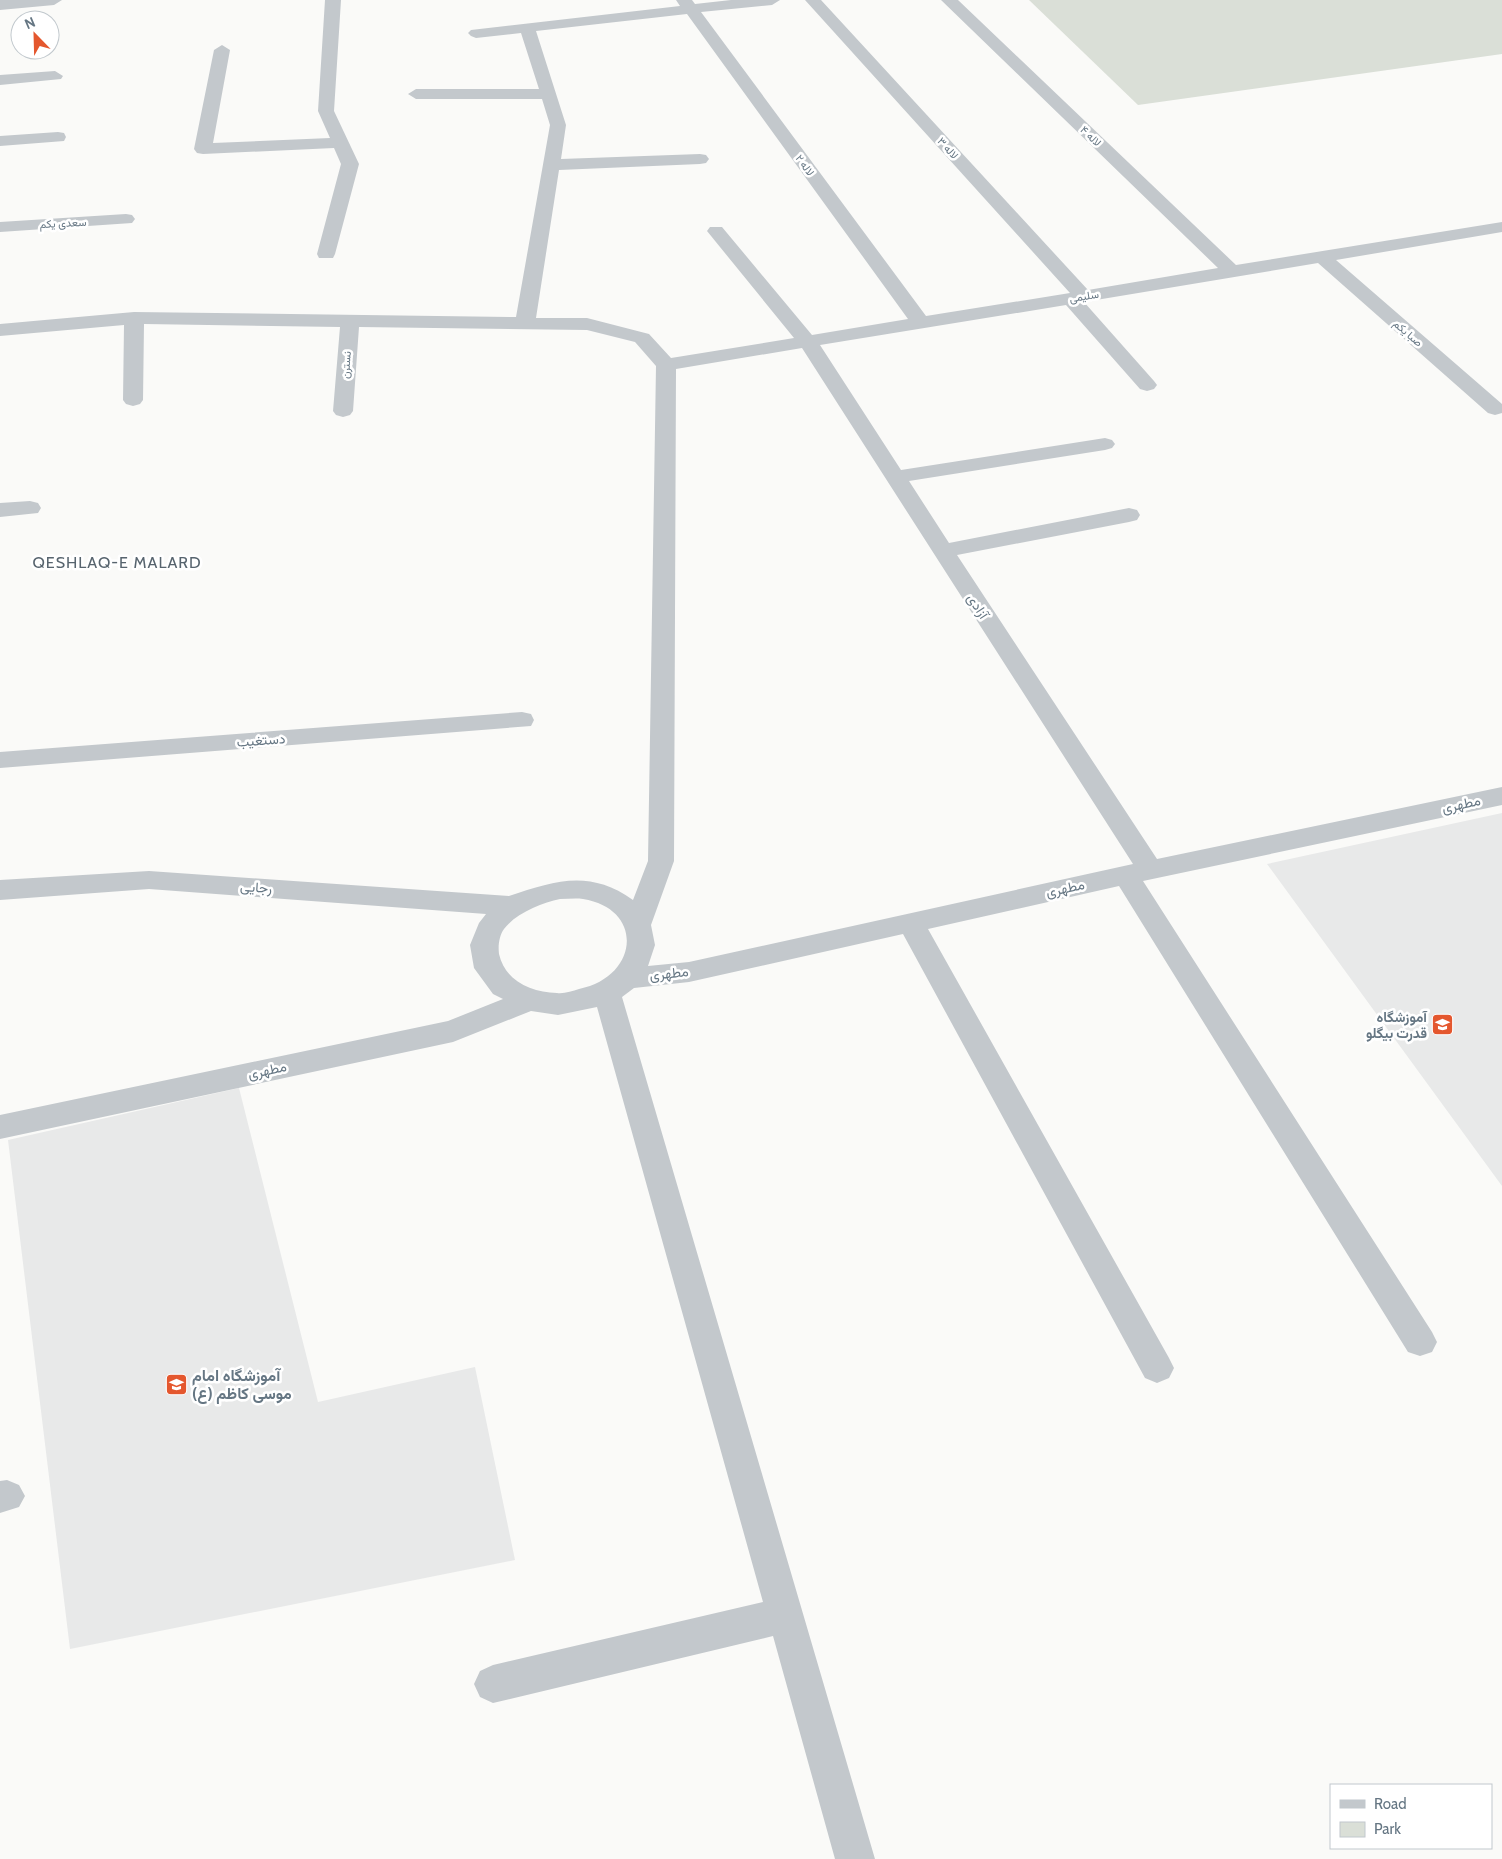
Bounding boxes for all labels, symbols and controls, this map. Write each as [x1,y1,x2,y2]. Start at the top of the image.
north arrow [10,10,60,60]
text: N [22,13,38,33]
street label: لاله ۴ [1078,123,1104,149]
street label: لاله ۳ [934,134,962,162]
street label: لاله ۲ [792,151,818,179]
street label: سعدی یکم [39,215,87,232]
street label: سلیمی [1068,287,1100,305]
street label: صبا یکم [1390,316,1426,350]
street label: نسترن [338,351,354,379]
district label: QESHLAQ-E MALARD [32,553,202,572]
street label: آزادی [963,590,994,624]
street label: دستغیب [236,729,286,751]
street label: مطهری [1440,791,1482,817]
street label: مطهری [1044,875,1086,901]
street label: رجایی [239,877,273,897]
street label: مطهری [649,962,689,984]
place label: آموزشگاه قدرت بیگلو [1366,1008,1428,1042]
school or university icon: آموزشگاه قدرت بیگلو [1431,1013,1455,1037]
street label: مطهری [246,1057,288,1083]
place label: آموزشگاه امام موسی کاظم (ع) [192,1366,292,1404]
school or university icon: آموزشگاه امام موسی کاظم (ع) [164,1372,188,1396]
legend [1330,1784,1492,1849]
text: Road [1374,1795,1407,1813]
text: Park [1374,1820,1401,1838]

